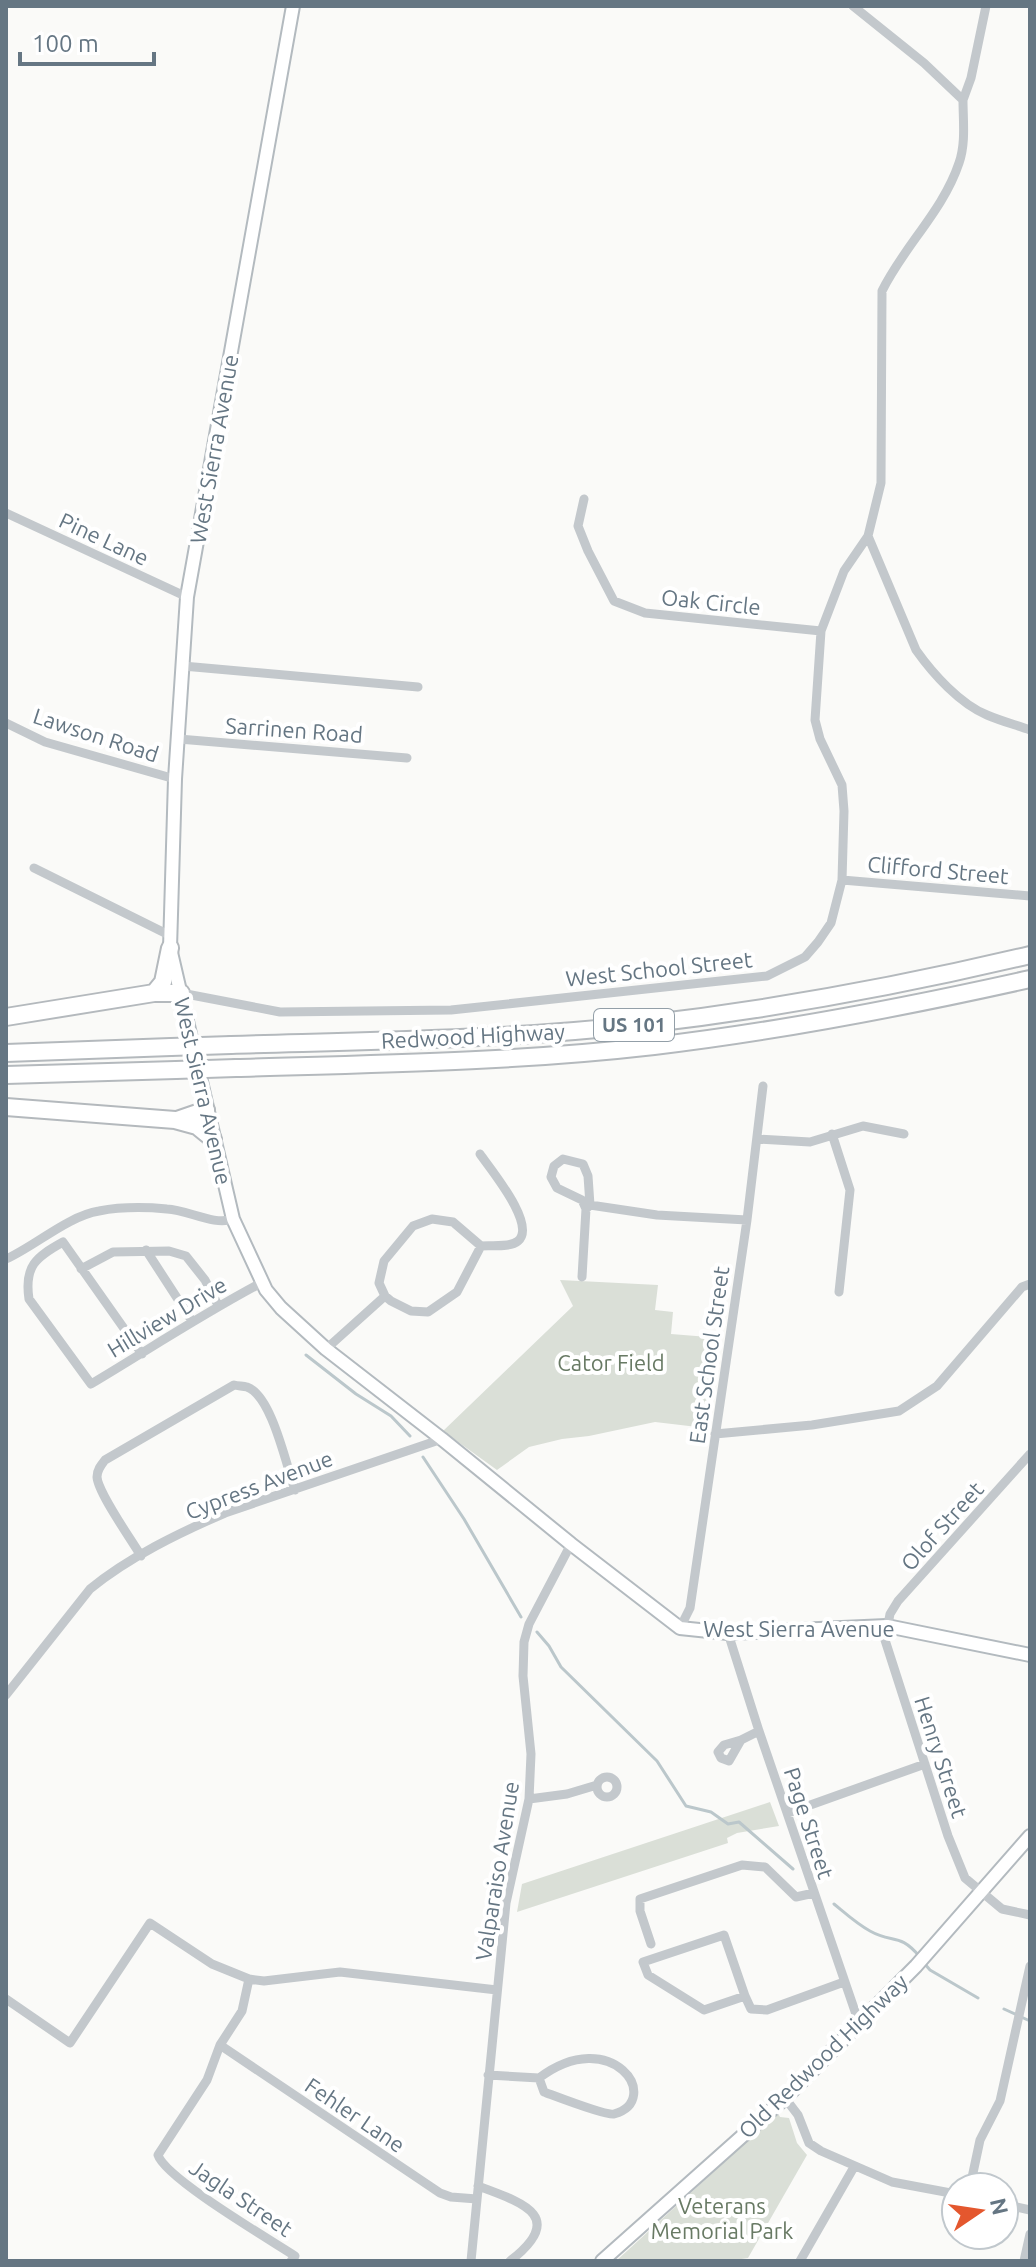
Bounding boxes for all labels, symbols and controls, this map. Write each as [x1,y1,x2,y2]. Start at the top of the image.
scale bar [20,16,154,66]
text: 100 m [32,30,99,57]
street label: West Sierra Avenue [185,352,242,545]
street label: Pine Lane [56,507,153,570]
street label: Oak Circle [660,584,762,619]
street label: Lawson Road [30,703,162,767]
street label: Sarrinen Road [224,712,364,747]
street label: Clifford Street [866,851,1010,888]
street label: West School Street [564,946,754,991]
street label: West Sierra Avenue [170,995,237,1187]
road number: US 101 [594,1009,674,1041]
street label: Redwood Highway [380,1018,566,1053]
street label: East School Street [684,1264,733,1445]
street label: Hillview Drive [103,1271,231,1362]
park label: Cator Field [557,1350,665,1375]
street label: Cypress Avenue [182,1445,336,1524]
street label: Olof Street [895,1476,988,1575]
street label: West Sierra Avenue [703,1616,895,1641]
street label: Henry Street [910,1693,973,1821]
street label: Page Street [780,1764,839,1882]
street label: Valparaiso Avenue [470,1779,523,1962]
street label: Old Redwood Highway [733,1968,913,2143]
street label: Fehler Lane [301,2072,410,2157]
street label: Jagla Street [185,2154,298,2241]
north arrow [940,2171,1020,2251]
park label: Veterans Memorial Park [651,2193,793,2243]
text: N [986,2196,1014,2217]

